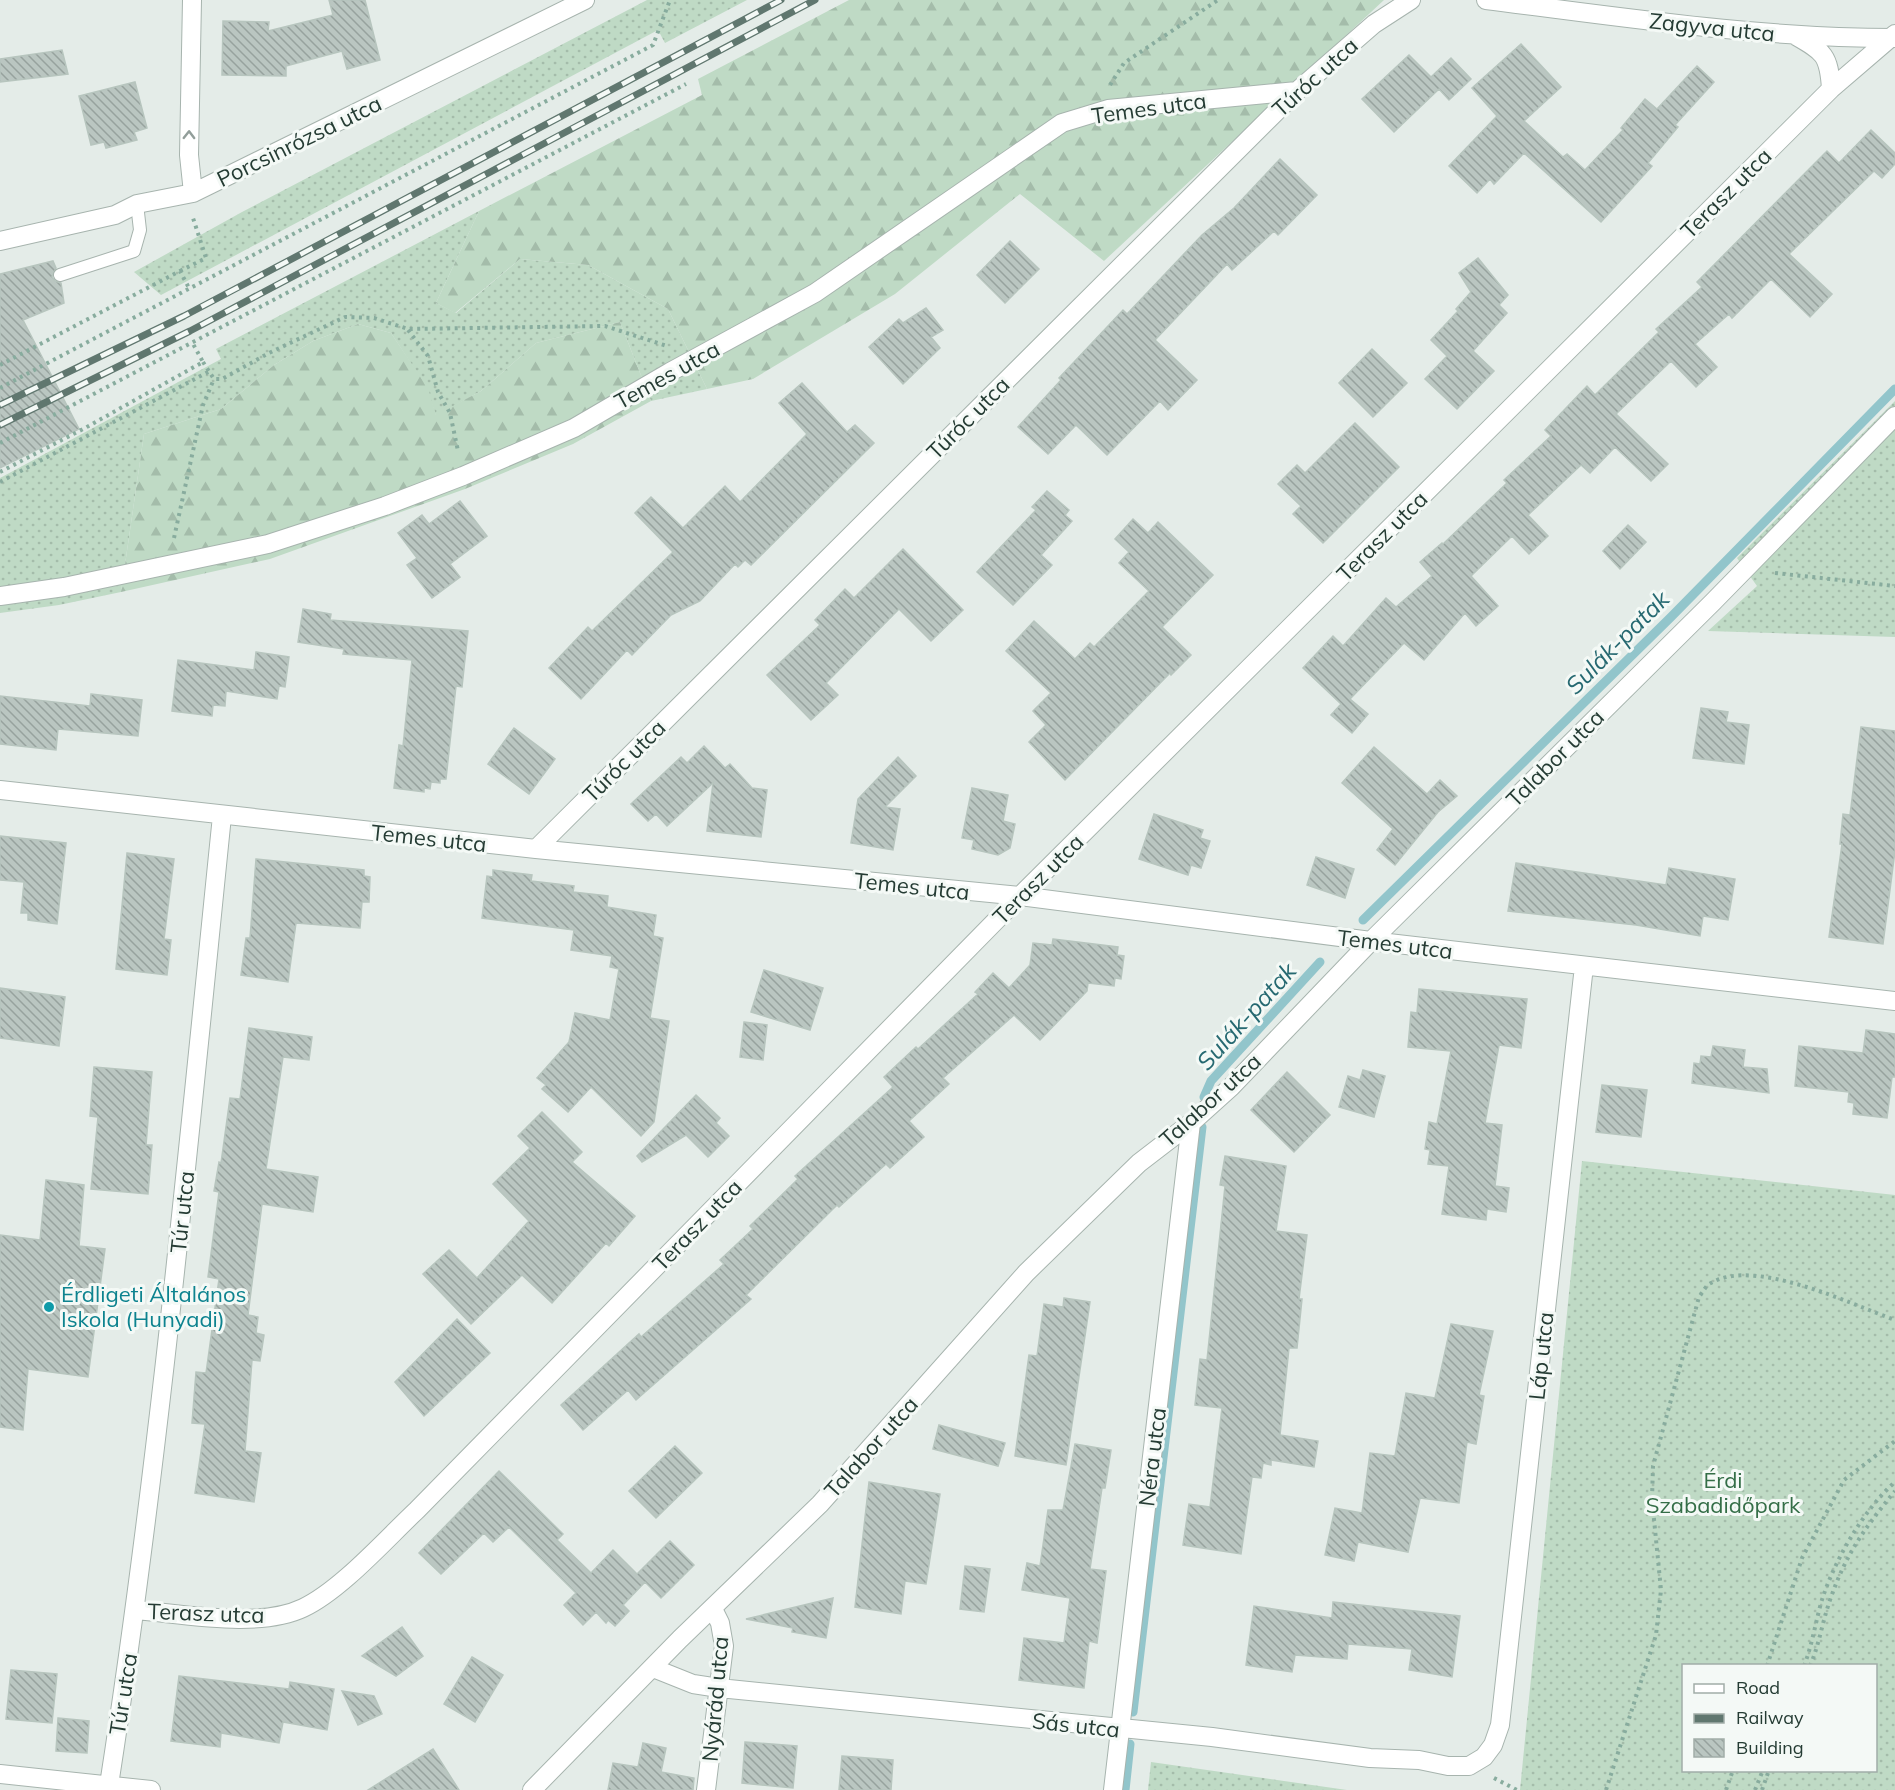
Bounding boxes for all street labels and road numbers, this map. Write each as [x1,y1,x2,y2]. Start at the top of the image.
street label: Zagyva utca [1648,6,1776,48]
street label: Túróc utca [1266,31,1364,123]
street label: Temes utca [1090,86,1208,130]
street label: Porcsinrózsa utca [212,89,386,193]
street label: Terasz utca [1675,142,1777,244]
street label: Temes utca [610,335,724,415]
street label: Túróc utca [921,371,1015,465]
street label: Terasz utca [1331,485,1433,587]
street label: Talabor utca [1500,703,1610,813]
street label: Túróc utca [577,714,671,808]
street label: Temes utca [370,818,488,858]
street label: Terasz utca [987,828,1089,930]
street label: Temes utca [853,866,971,906]
street label: Temes utca [1336,923,1454,965]
street label: Talabor utca [1153,1047,1267,1153]
street label: Túr utca [164,1170,200,1254]
street label: Terasz utca [646,1173,748,1277]
street label: Láp utca [1522,1311,1560,1401]
street label: Talabor utca [818,1390,924,1504]
street label: Néra utca [1132,1406,1172,1508]
street label: Terasz utca [147,1597,265,1629]
street label: Nyárád utca [696,1635,734,1763]
street label: Túr utca [103,1651,143,1737]
street label: Sás utca [1031,1706,1121,1744]

